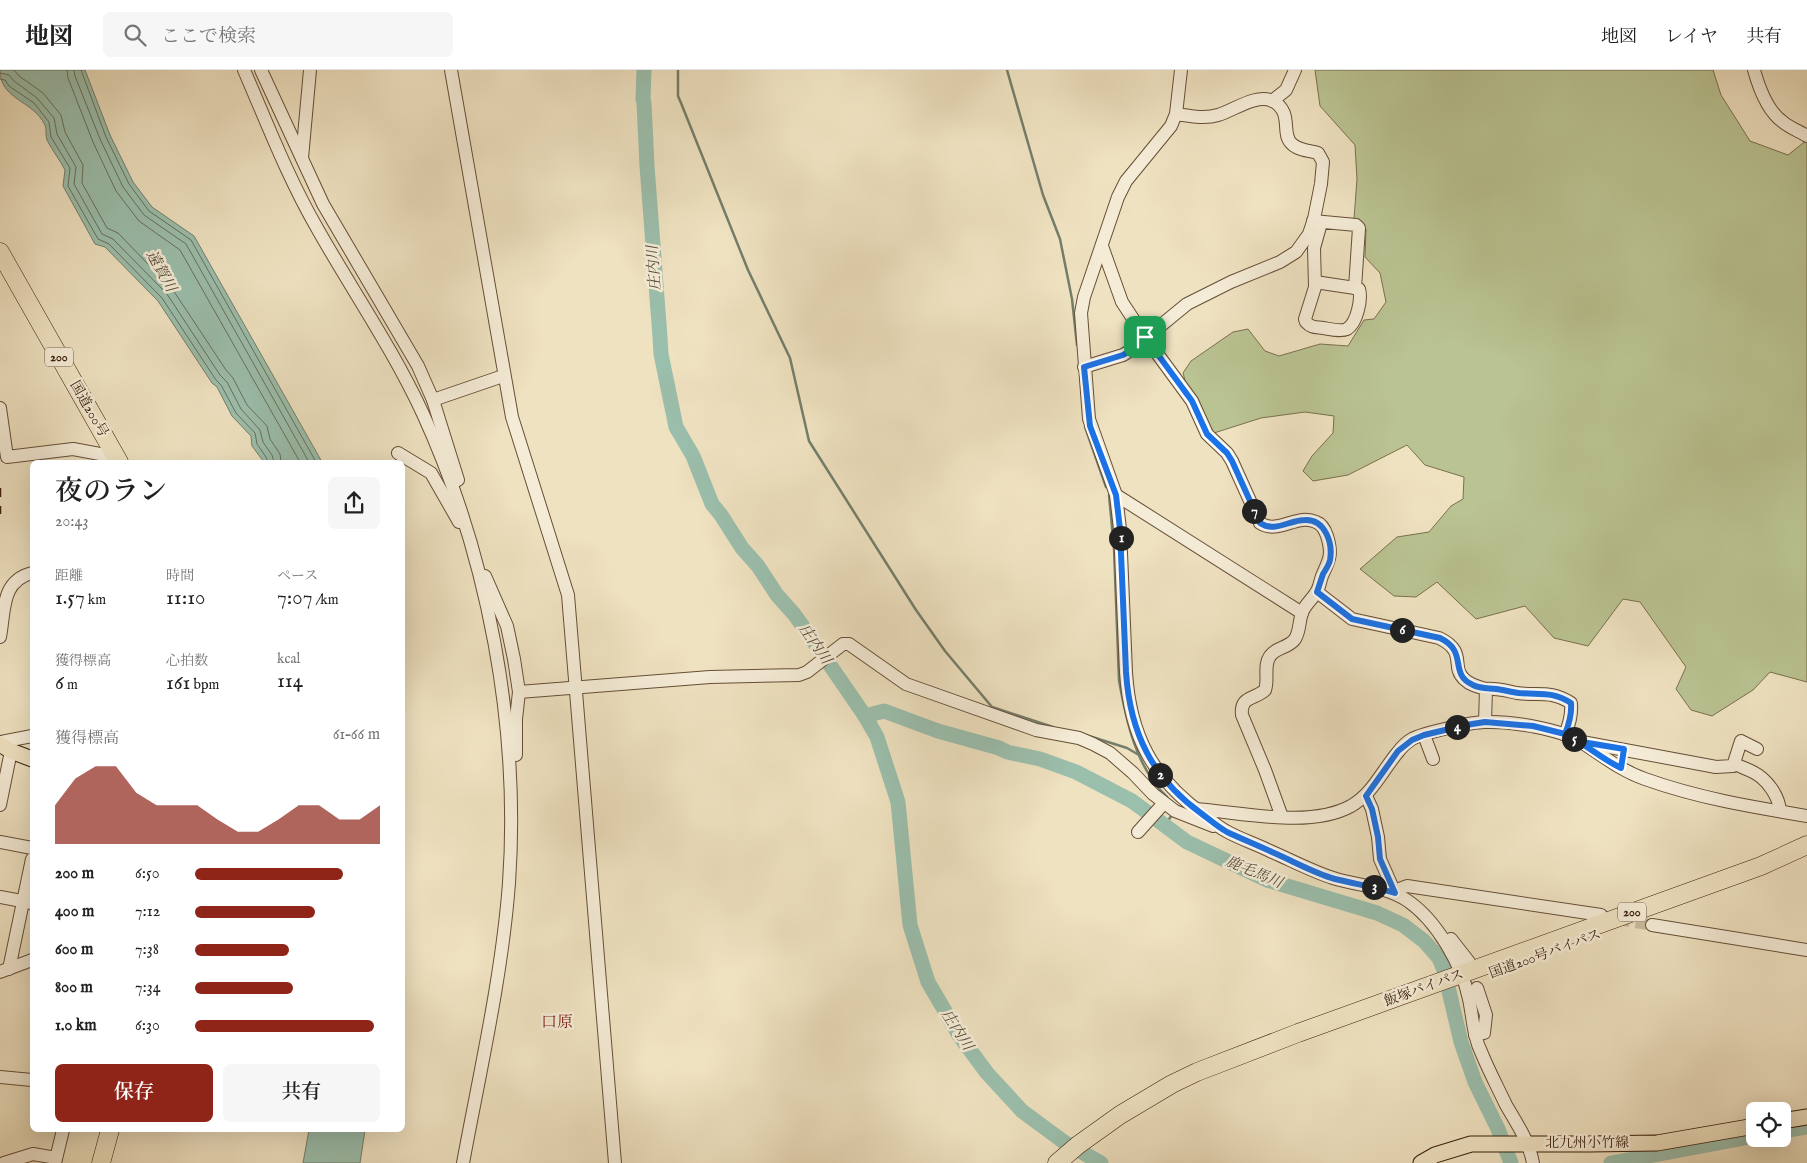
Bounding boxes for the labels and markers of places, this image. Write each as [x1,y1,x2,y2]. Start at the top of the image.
pin [1124,316,1166,358]
pin: 7 [1242,498,1266,524]
pin: 1 [1108,526,1134,550]
pin: 6 [1390,618,1414,642]
pin: 4 [1444,714,1470,740]
pin: 5 [1562,726,1586,752]
pin: 2 [1148,762,1172,788]
pin: 3 [1362,874,1386,900]

